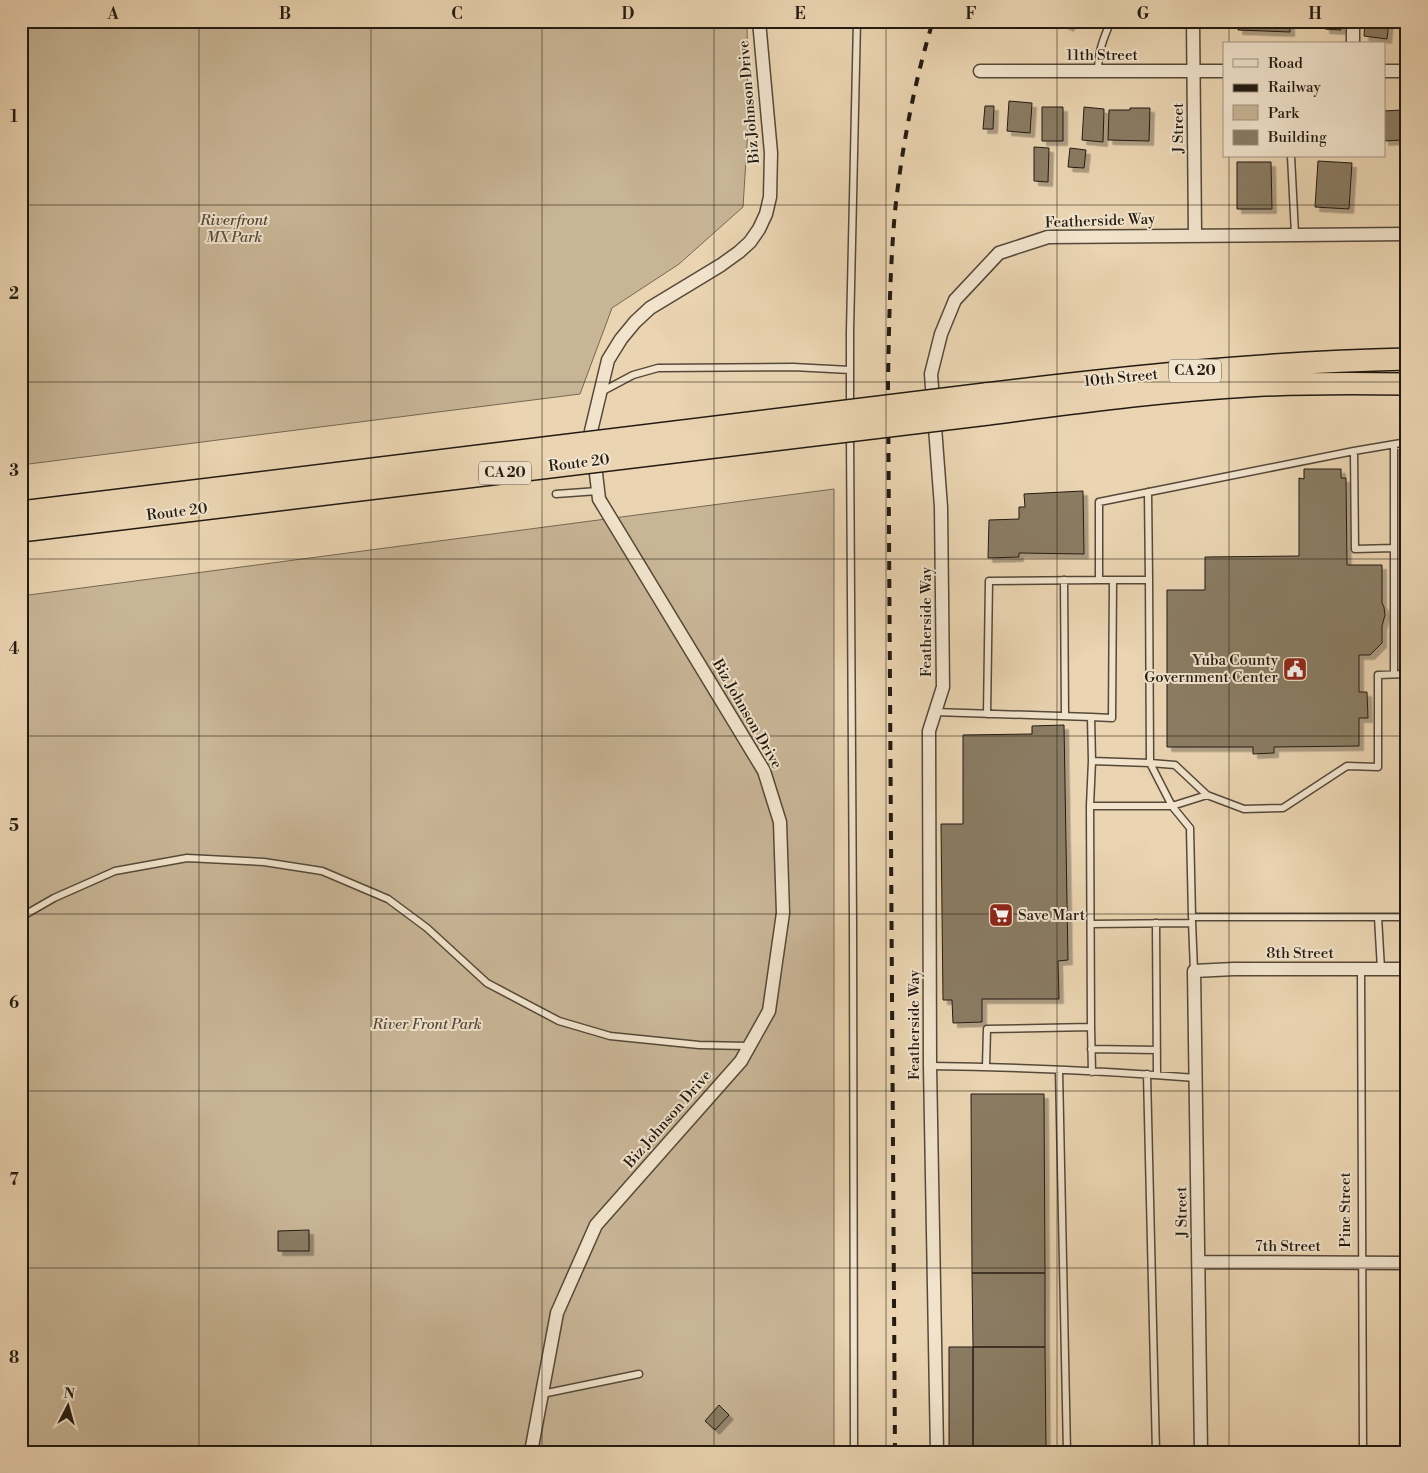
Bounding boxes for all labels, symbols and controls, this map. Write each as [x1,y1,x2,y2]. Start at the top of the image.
text: A [106,4,119,24]
text: B [279,4,291,24]
text: C [451,4,463,24]
text: D [622,4,635,24]
text: E [794,4,806,24]
text: F [965,4,977,24]
text: G [1137,4,1150,24]
text: H [1308,4,1322,24]
street label: Biz Johnson Drive [734,40,764,165]
legend [1223,42,1386,158]
street label: 11th Street [1066,46,1139,65]
text: Road [1268,54,1303,73]
text: Railway [1268,78,1322,97]
street label: J Street [1169,102,1188,154]
text: Park [1268,104,1300,123]
text: 1 [10,107,18,127]
text: Building [1267,128,1327,147]
street label: Featherside Way [1044,210,1156,232]
park label: Riverfront MX Park [199,211,269,247]
text: 2 [9,284,19,304]
road number: CA 20 [1169,360,1221,382]
street label: 10th Street [1083,365,1160,391]
street label: Route 20 [547,450,611,476]
text: 3 [9,461,19,481]
road number: CA 20 [479,462,531,484]
street label: Route 20 [145,499,209,525]
street label: Featherside Way [917,566,936,677]
text: 4 [9,639,20,659]
place label: Yuba County Government Center [1144,651,1279,687]
street label: Biz Johnson Drive [707,655,786,772]
public building icon: Yuba County Government Center [1282,656,1308,682]
text: 5 [9,816,19,836]
supermarket icon: Save Mart [988,902,1014,928]
place label: Save Mart [1018,906,1086,925]
street label: 8th Street [1266,944,1334,963]
street label: Featherside Way [905,969,924,1080]
text: 6 [9,993,19,1013]
park label: River Front Park [371,1015,482,1034]
street label: Biz Johnson Drive [620,1066,716,1173]
text: 7 [9,1170,19,1190]
street label: Pine Street [1336,1172,1355,1248]
street label: J Street [1172,1186,1192,1239]
street label: 7th Street [1255,1237,1322,1256]
text: 8 [9,1348,19,1368]
north arrow [42,1380,92,1430]
text: N [63,1385,76,1404]

